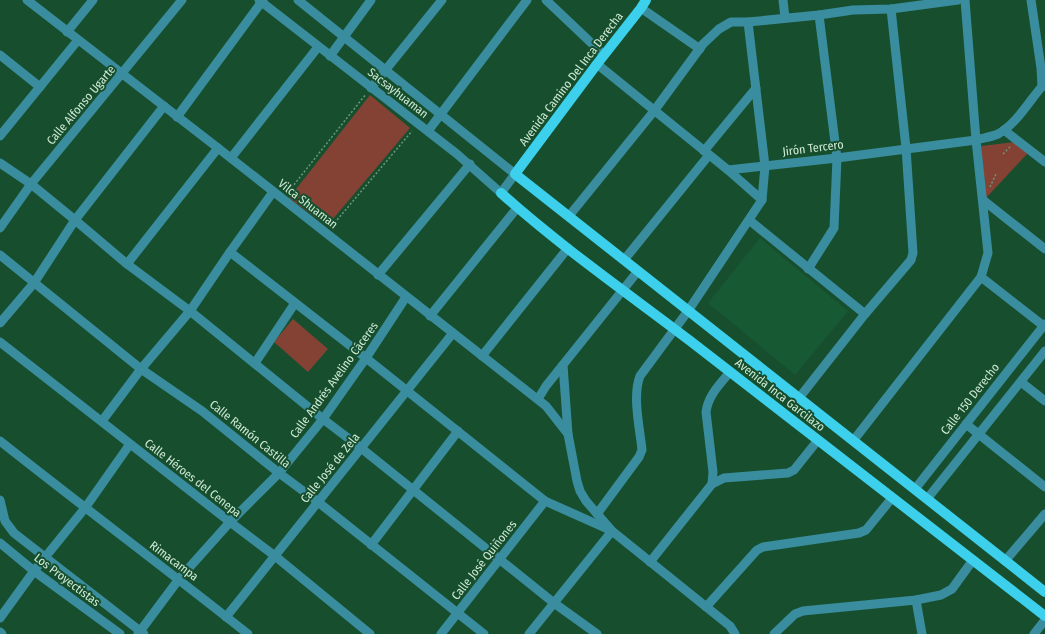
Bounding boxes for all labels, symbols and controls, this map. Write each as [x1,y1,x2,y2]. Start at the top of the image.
street label: Avenida Camino Del Inca Derecha [516,9,626,149]
street label: Calle Alfonso Ugarte [44,63,118,147]
street label: Sacsayhuaman [365,65,431,121]
street label: Jirón Tercero [782,137,844,159]
street label: Vilca Shuaman [275,176,341,232]
street label: Calle Andrés Avelino Cáceres [287,319,381,441]
street label: Avenida Inca Garcilazo [732,356,828,434]
street label: Calle 150 Derecho [938,361,1002,437]
street label: Calle Ramón Castilla [207,397,293,471]
street label: Calle José de Zela [298,430,362,506]
street label: Calle Héroes del Cenepa [142,436,244,520]
street label: Calle José Quiñones [449,517,519,603]
street label: Rimacampa [147,538,201,584]
street label: Los Proyectistas [31,551,103,609]

